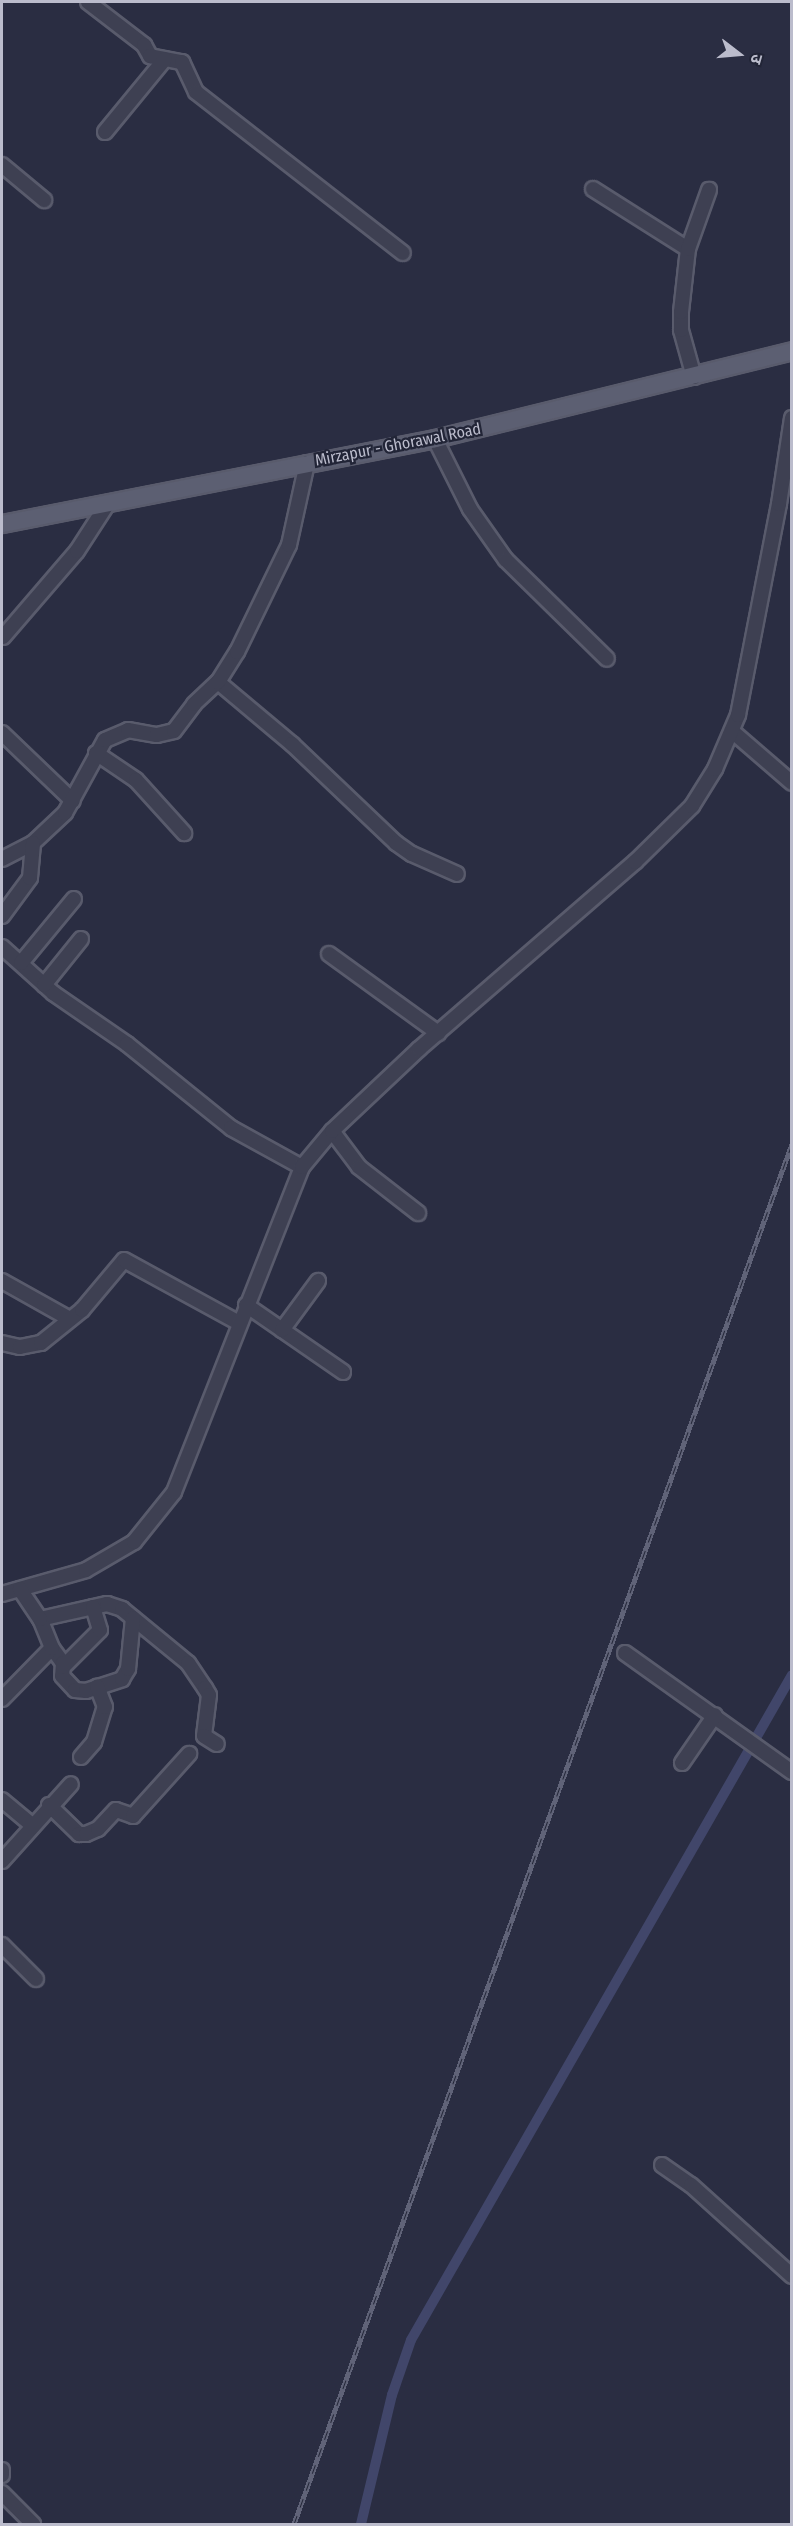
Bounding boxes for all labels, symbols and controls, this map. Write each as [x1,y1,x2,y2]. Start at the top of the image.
north arrow [709,24,769,84]
text: उ [746,52,767,66]
street label: Mirzapur - Ghorawal Road [313,419,483,471]

